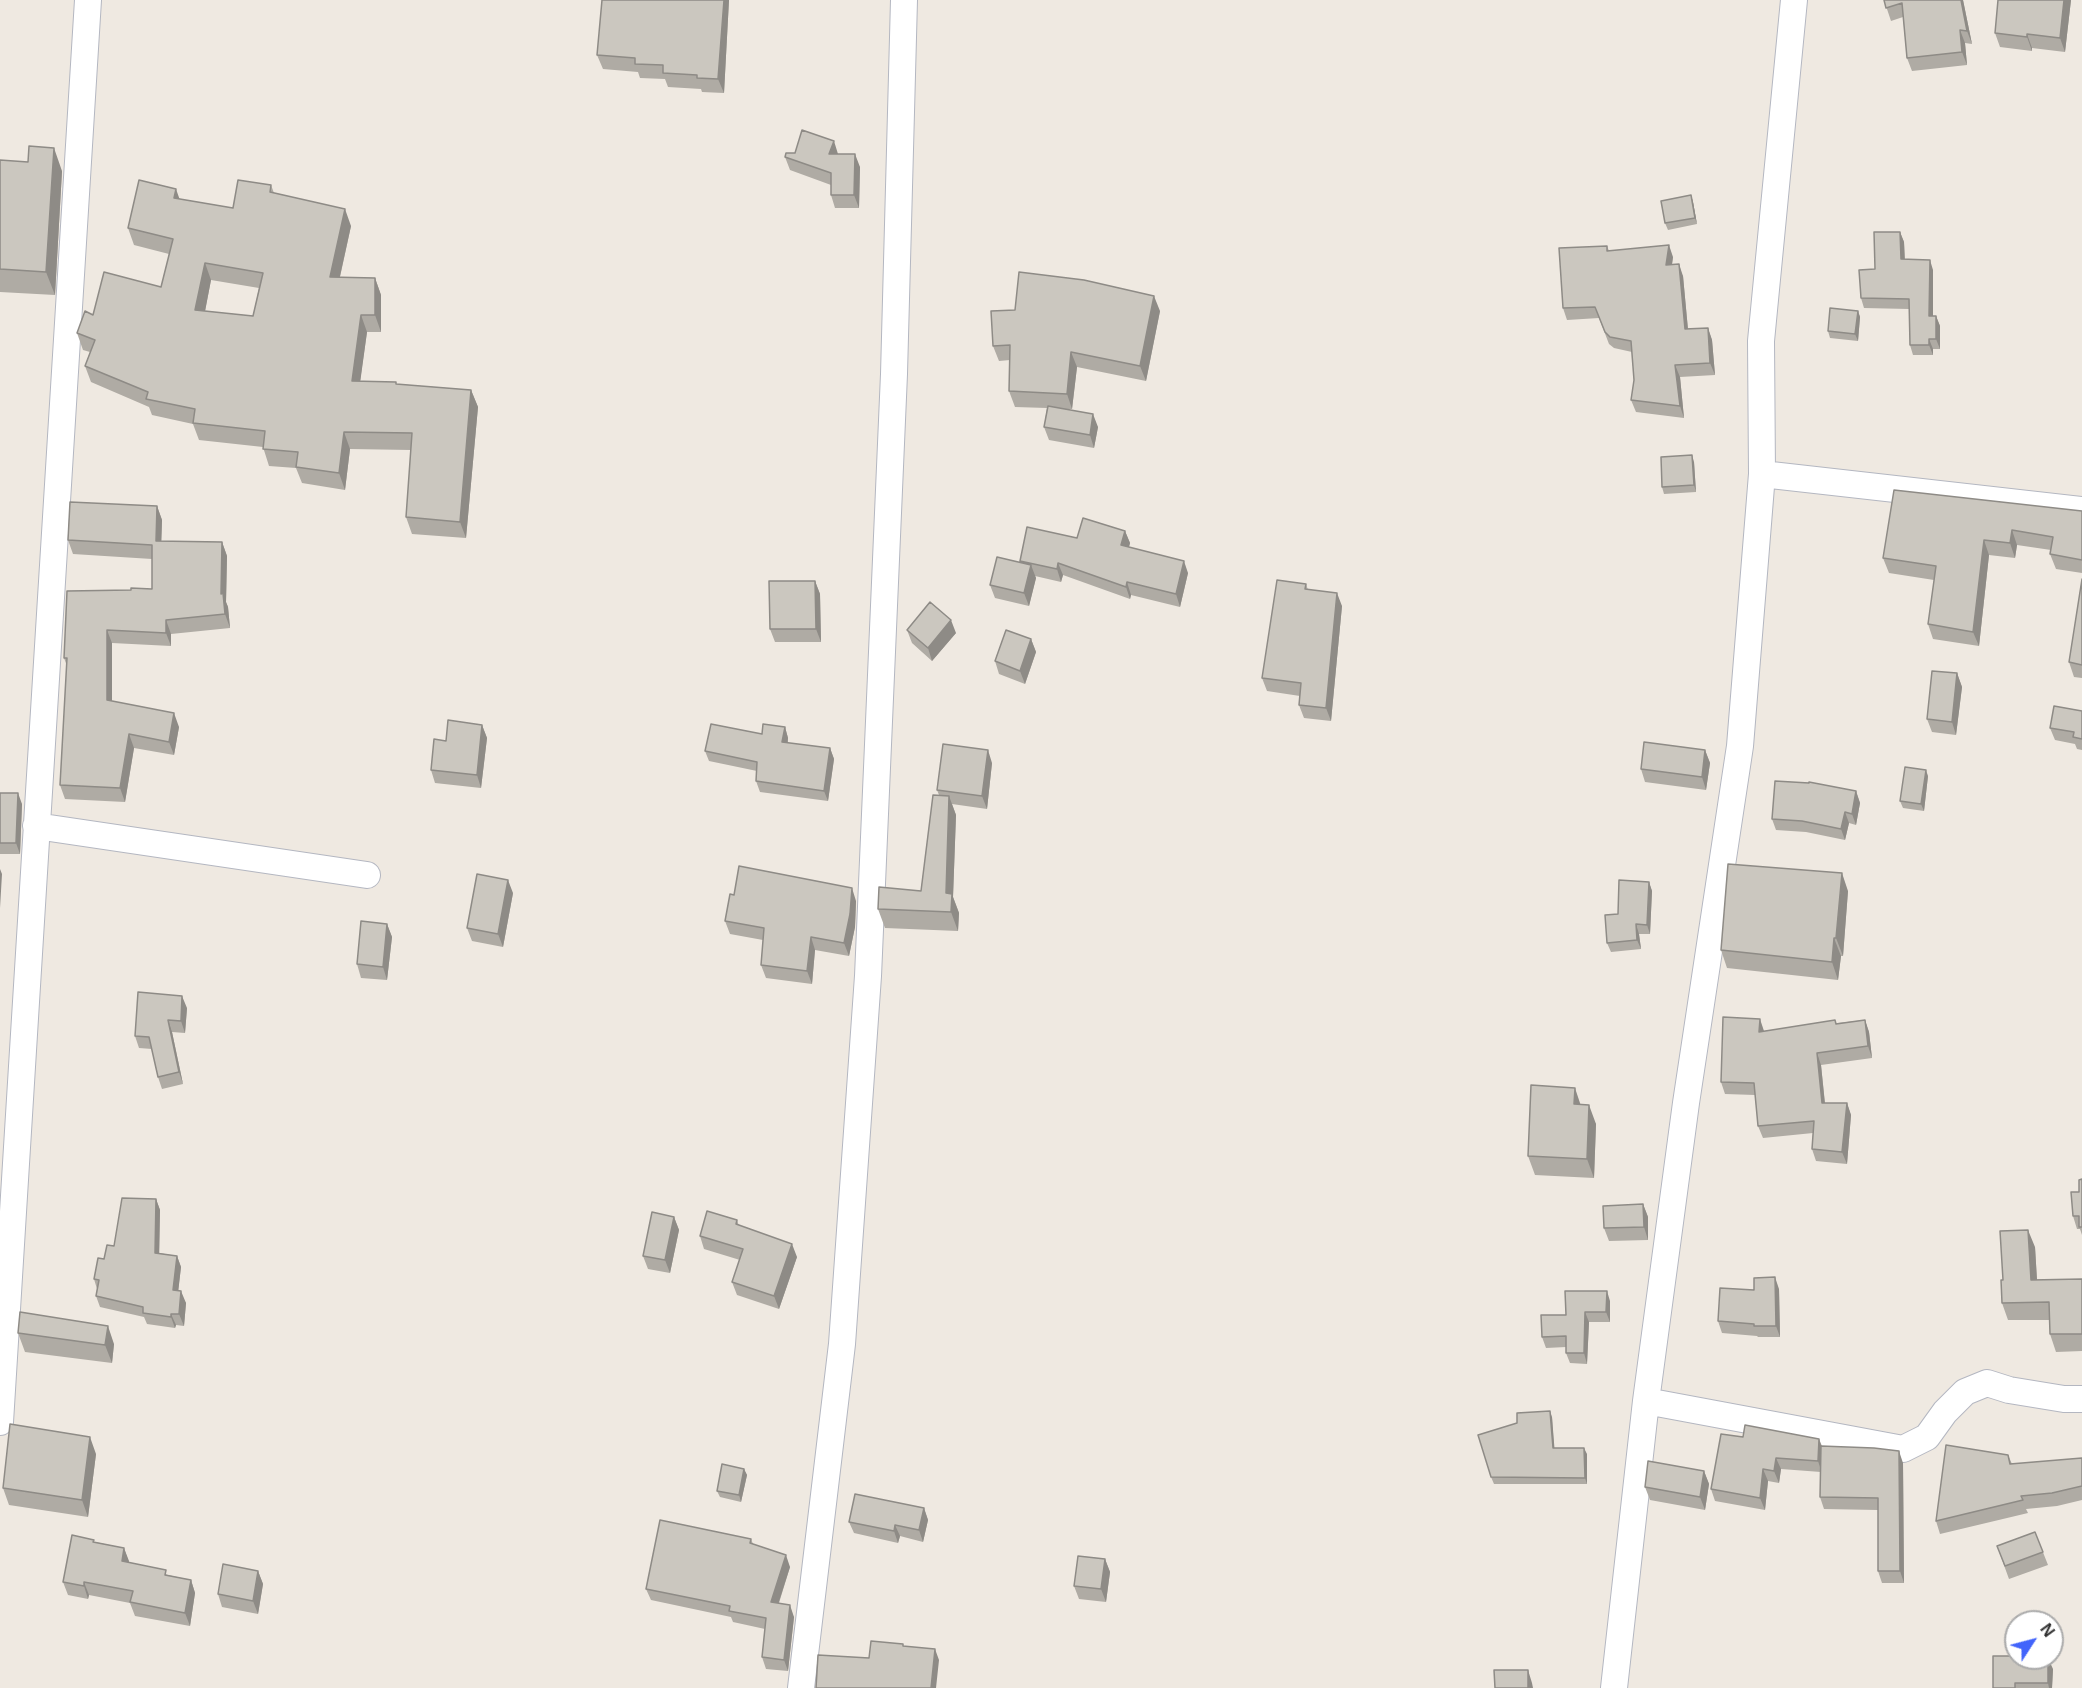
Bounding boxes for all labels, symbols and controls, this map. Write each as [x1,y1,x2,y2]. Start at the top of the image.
north arrow [2004,1610,2064,1670]
text: N [2037,1621,2058,1640]

